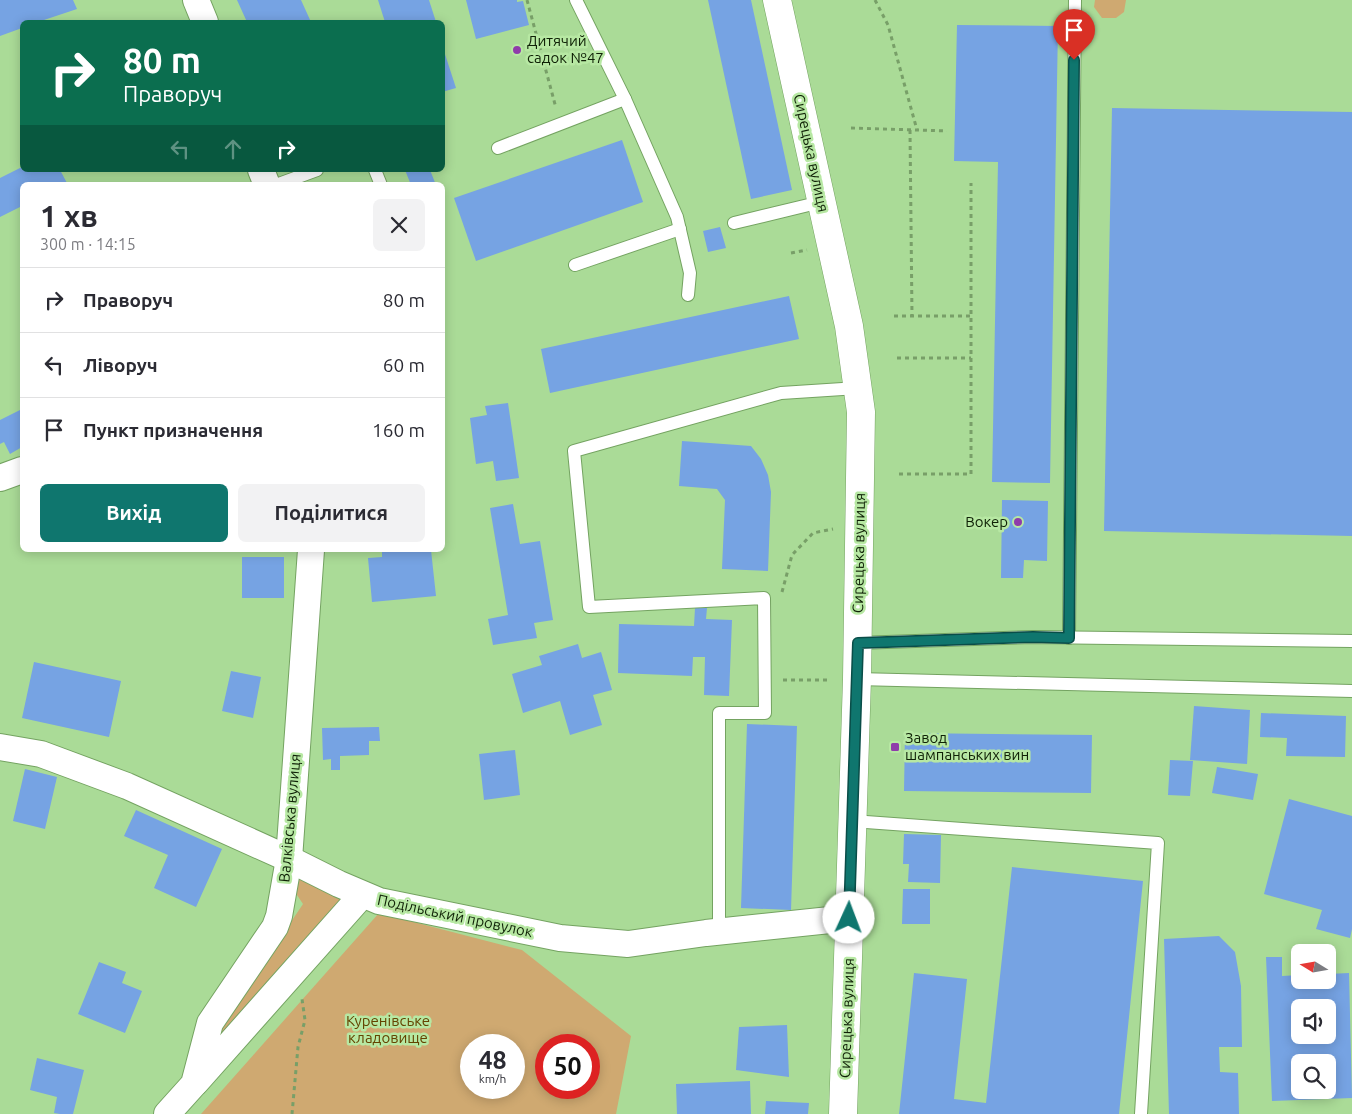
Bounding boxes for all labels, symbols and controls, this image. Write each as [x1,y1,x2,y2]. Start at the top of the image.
pin [1053,9,1095,60]
icon: arrive [1060,16,1088,44]
place label: Дитячий садок №47 [527,32,604,66]
icon: right [40,40,105,105]
text: 80 m [123,40,201,80]
marker: Дитячий садок №47 [511,44,523,56]
text: Праворуч [123,81,222,106]
street label: Сирецька вулиця [791,92,832,213]
icon: left [166,135,194,163]
icon: ahead [219,135,247,163]
icon: right [272,135,300,163]
text: 1 хв [40,199,98,233]
button: close [373,199,425,251]
text: 300 m · 14:15 [40,235,136,253]
icon: right [40,286,68,314]
text: Праворуч [83,289,173,311]
text: 80 m [383,289,425,311]
icon: left [40,351,68,379]
text: Ліворуч [83,354,157,376]
text: 60 m [383,354,425,376]
icon: arrive [40,416,68,444]
text: Пункт призначення [83,419,263,441]
text: 160 m [372,419,425,441]
button: Вихід [40,484,228,542]
button: Поділитися [238,484,425,542]
street label: Сирецька вулиця [849,493,868,613]
place label: Вокер [965,513,1008,530]
marker: Вокер [1012,516,1024,528]
place label: Завод шампанських вин [905,729,1029,763]
marker: Завод шампанських вин [889,741,901,753]
street label: Валківська вулиця [275,753,304,883]
street label: Подільський провулок [376,891,535,940]
position arrow [822,891,874,943]
north arrow [1291,944,1336,989]
map controls [1291,944,1336,1099]
street label: Сирецька вулиця [836,958,857,1078]
button: sound [1291,999,1336,1044]
park label: Куренівське кладовище [346,1012,430,1046]
speed limit sign: 50 [535,1034,600,1099]
text: 48 [478,1046,507,1074]
button: search [1291,1054,1336,1099]
text: km/h [479,1072,506,1085]

